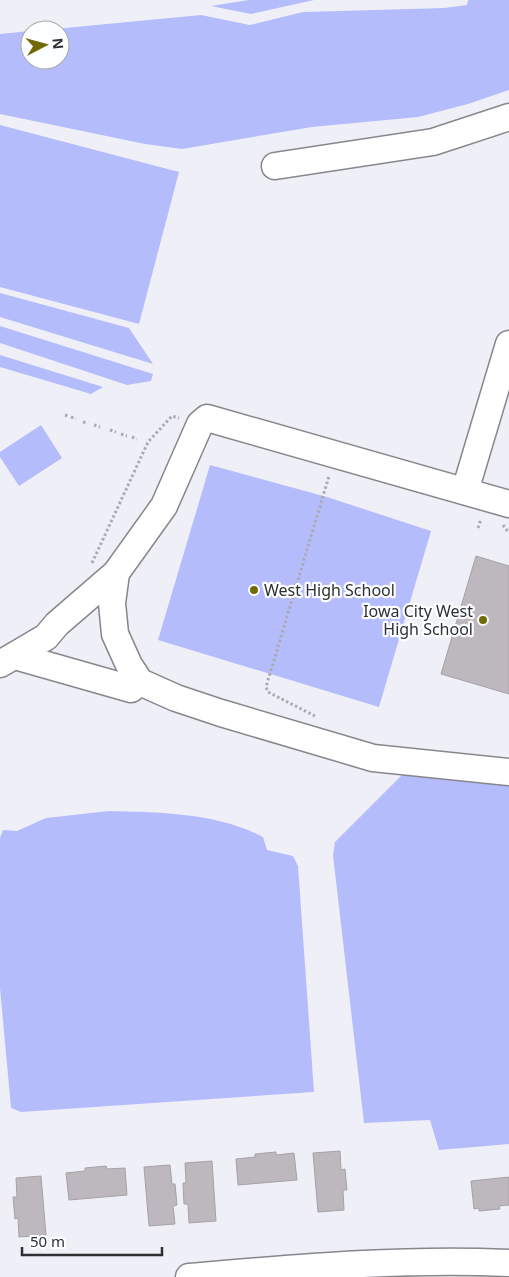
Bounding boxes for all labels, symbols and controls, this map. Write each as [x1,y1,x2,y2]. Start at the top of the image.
north arrow [20,20,70,70]
text: N [48,37,68,50]
place label: West High School [264,579,395,601]
marker: West High School [248,584,260,596]
place label: Iowa City West High School [363,600,473,640]
marker: Iowa City West High School [477,614,489,626]
scale bar [22,1224,162,1256]
text: 50 m [30,1231,65,1251]

